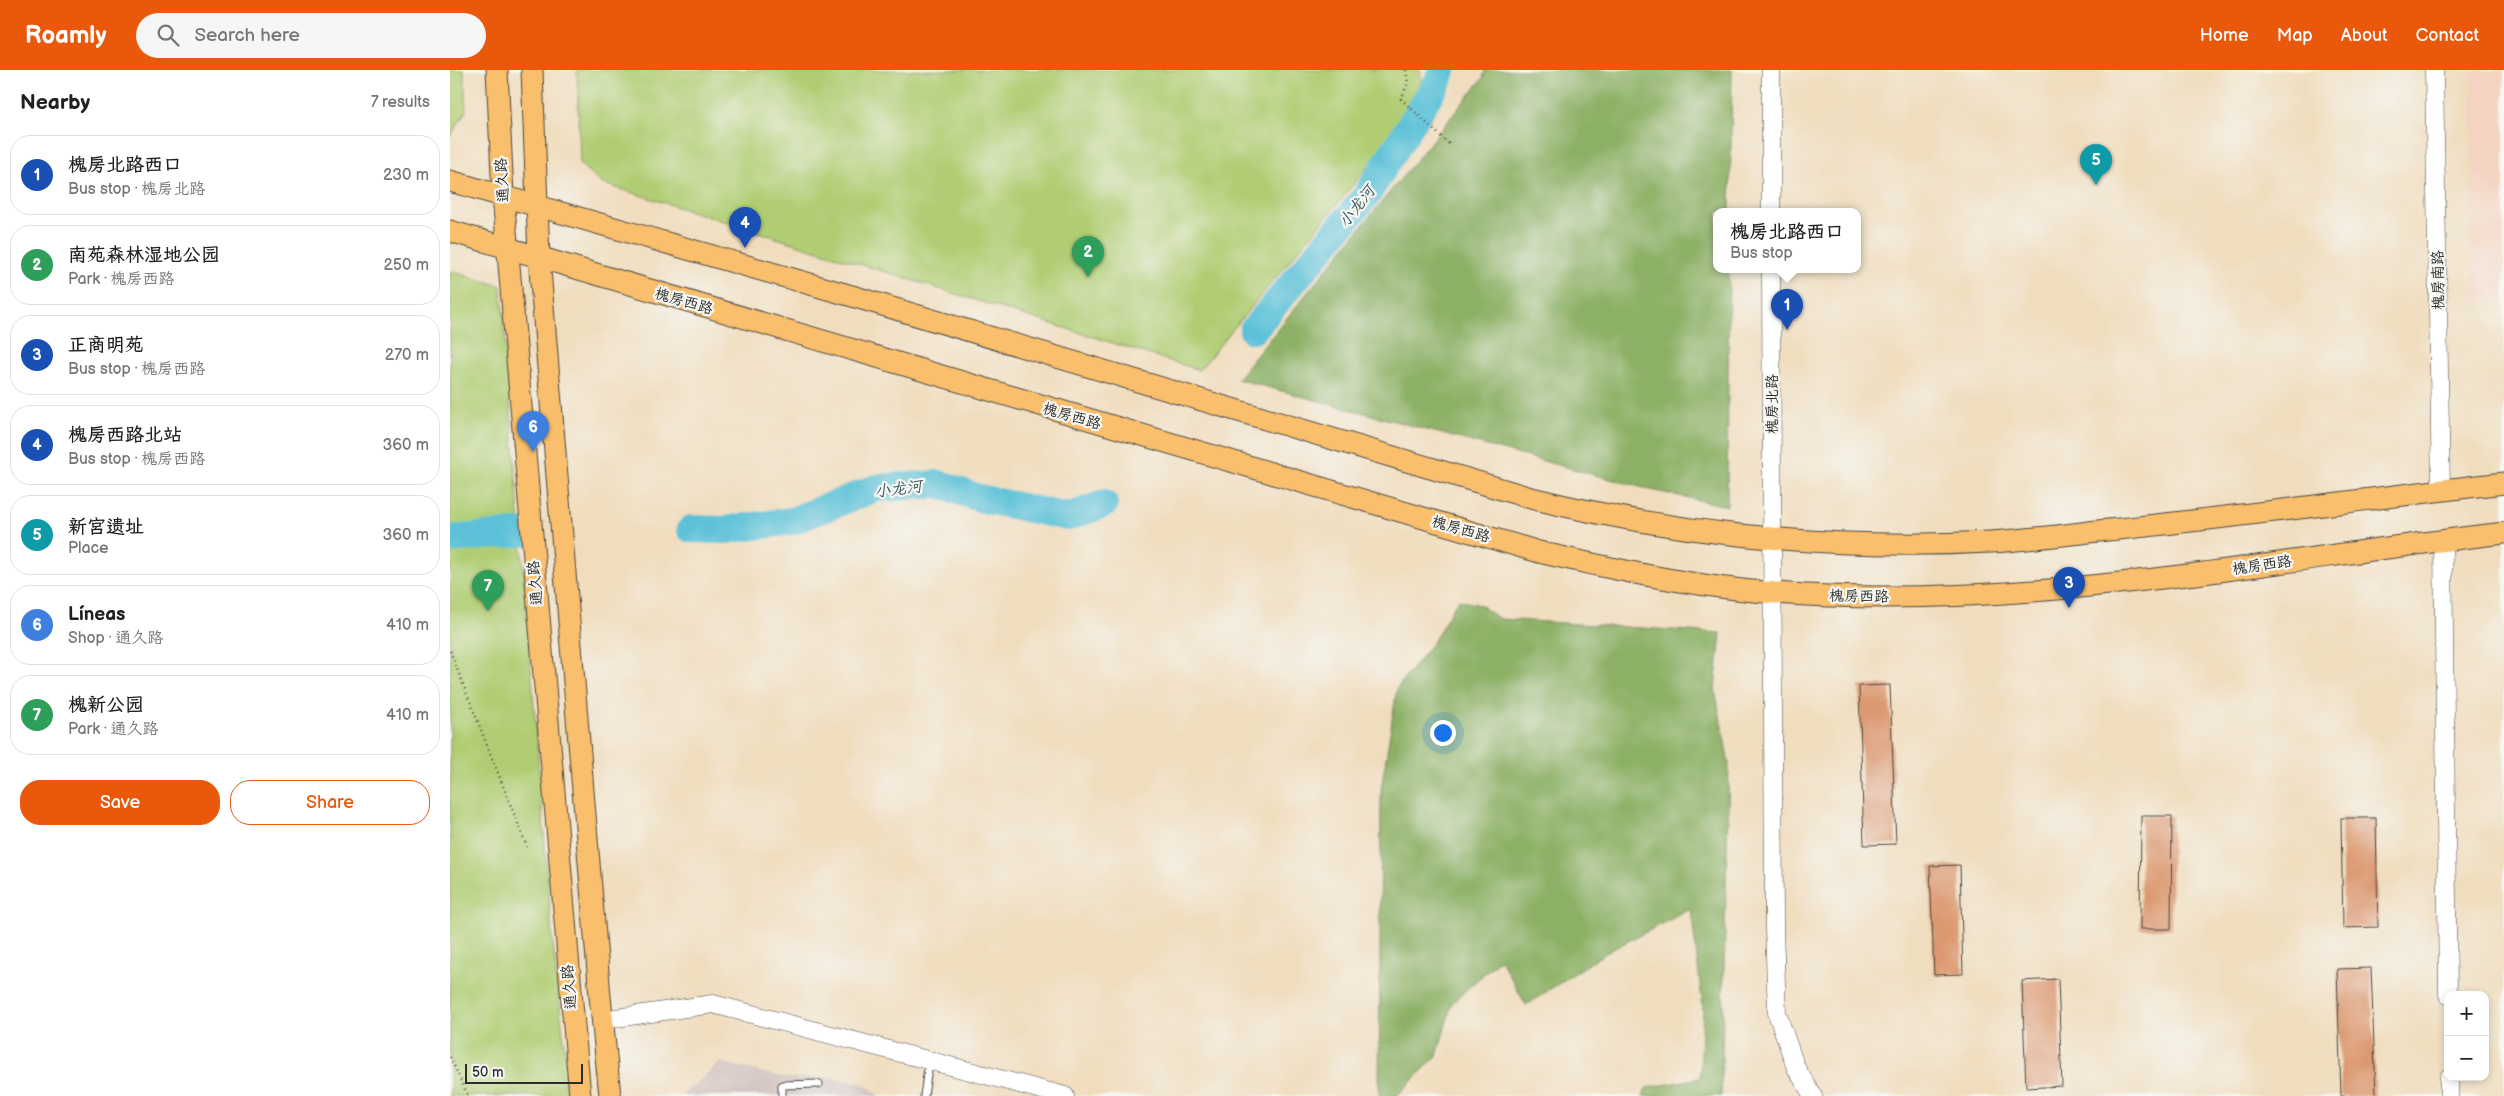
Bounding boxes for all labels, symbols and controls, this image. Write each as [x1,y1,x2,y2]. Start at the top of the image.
search box [136,13,486,58]
text: Roamly [25,21,106,50]
icon: search [154,21,182,49]
text: Search here [194,24,300,47]
text: Home [2200,25,2249,46]
text: Map [2277,25,2313,46]
text: About [2341,25,2388,46]
text: Contact [2416,25,2479,46]
text: Nearby [20,90,90,115]
text: 7 results [371,93,430,112]
pin: 5 [2080,144,2112,185]
text: 槐房北路西口 [68,154,182,177]
street label: 通久路 [491,157,514,203]
text: 1 [34,166,40,185]
text: 230 m [383,166,429,185]
text: Bus stop · 槐房北路 [68,180,205,199]
water label: 小龙河 [1335,180,1381,232]
pin: 4 [729,207,761,248]
popup [1713,208,1861,273]
text: 槐房北路西口 [1730,221,1844,244]
pin: 2 [1072,236,1104,277]
text: 南苑森林湿地公园 [68,244,220,267]
text: Bus stop [1730,244,1793,263]
street label: 槐房南路 [2428,250,2449,310]
text: 2 [32,256,42,275]
text: 250 m [383,256,429,275]
text: Park · 槐房西路 [68,270,175,289]
street label: 槐房西路 [652,284,715,319]
pin: 1 [1771,289,1803,330]
text: 正商明苑 [68,334,144,357]
text: 3 [32,346,42,365]
text: 270 m [385,346,429,365]
text: Bus stop · 槐房西路 [68,360,205,379]
street label: 槐房北路 [1763,374,1782,434]
street label: 槐房西路 [1040,399,1103,434]
pin: 6 [517,411,549,452]
text: 槐房西路北站 [68,424,182,447]
text: 4 [32,436,42,455]
text: 360 m [382,436,429,455]
text: Bus stop · 槐房西路 [68,450,205,469]
water label: 小龙河 [873,477,926,502]
street label: 槐房西路 [1429,512,1492,547]
text: 新宫遗址 [68,516,144,539]
text: 5 [32,526,42,545]
text: 360 m [382,526,429,545]
text: Place [68,539,109,558]
street label: 槐房西路 [2231,552,2293,579]
street label: 通久路 [524,560,547,606]
pin: 3 [2053,567,2085,608]
pin: 7 [472,570,504,611]
street label: 槐房西路 [1829,586,1889,607]
text: Líneas [68,603,125,626]
text: 6 [32,616,42,635]
text: 410 m [386,616,429,635]
text: Shop · 通久路 [68,629,163,648]
text: 槐新公园 [68,694,144,717]
text: 7 [33,706,41,725]
text: 410 m [386,706,429,725]
text: Park · 通久路 [68,720,159,739]
your location [1430,720,1456,746]
button: Save [20,780,220,825]
button: Share [230,780,430,825]
street label: 通久路 [558,964,581,1010]
map controls [2444,991,2489,1081]
button: + [2444,991,2489,1036]
button: − [2444,1036,2489,1081]
scale bar [465,1061,582,1084]
text: 50 m [472,1064,504,1081]

